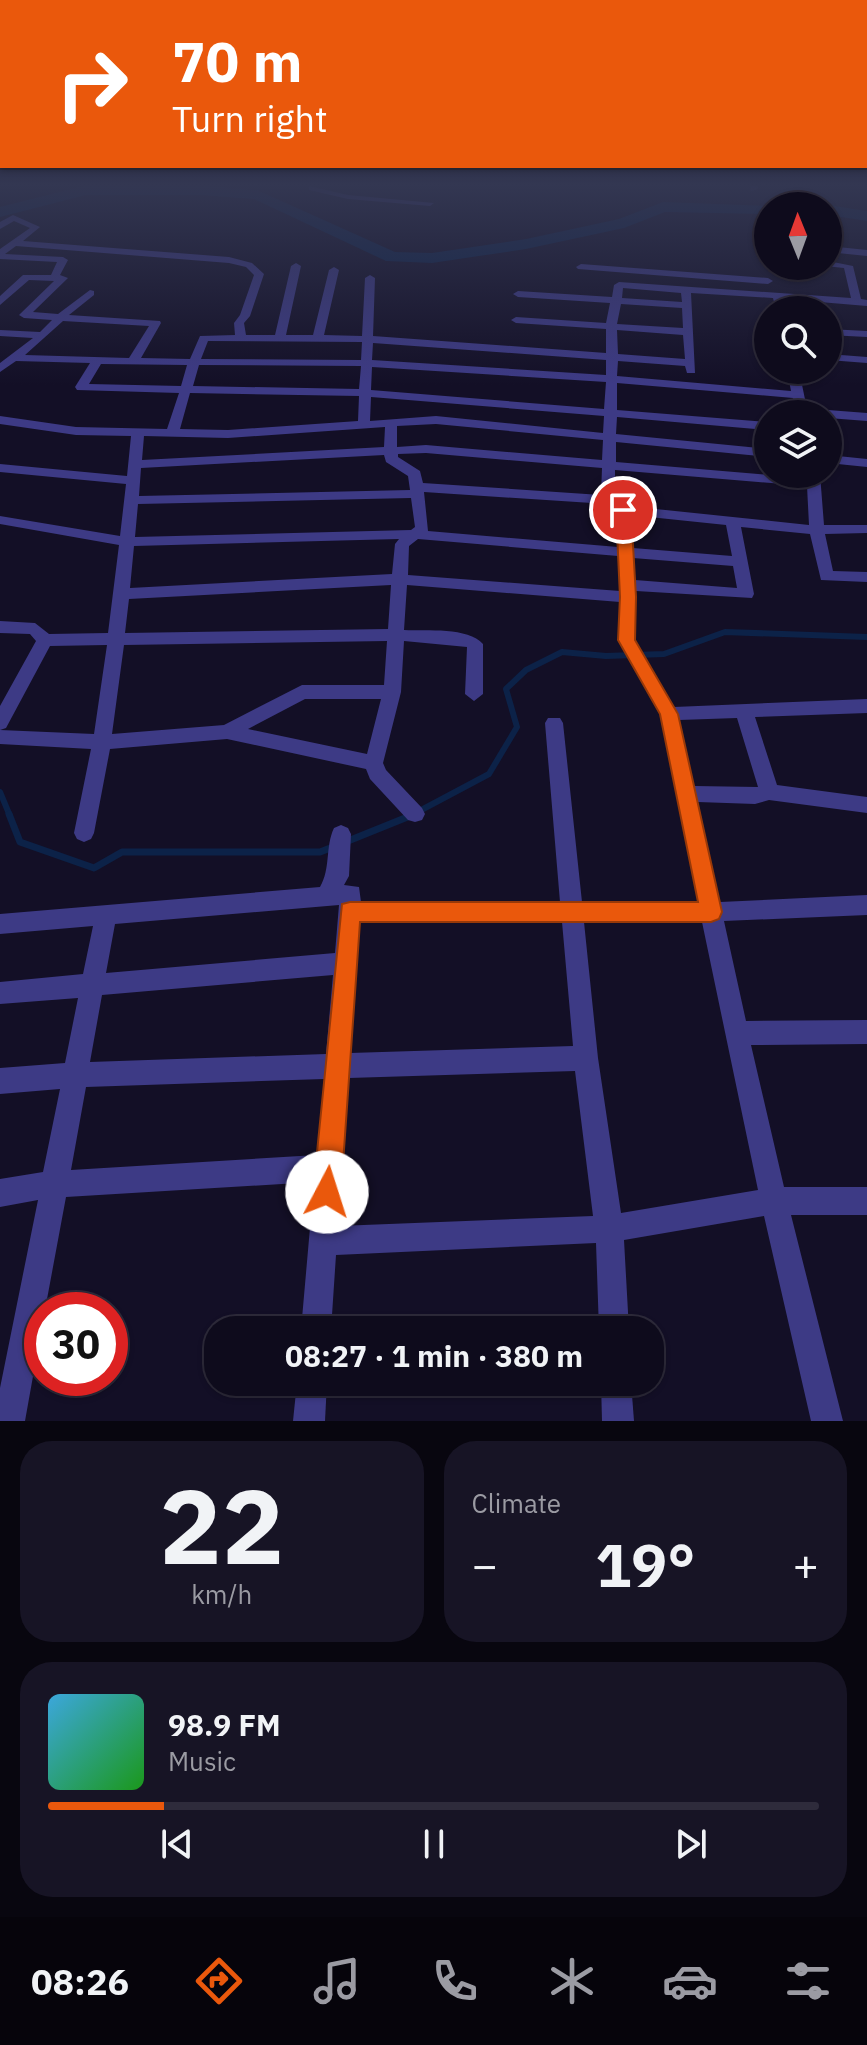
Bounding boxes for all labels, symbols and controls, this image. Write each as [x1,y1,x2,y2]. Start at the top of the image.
text: 70 m [172,25,302,97]
icon: right [40,32,144,136]
text: Turn right [172,95,328,142]
north arrow [754,192,842,280]
map controls [754,192,842,488]
button: search [754,296,842,384]
button: layers [754,400,842,488]
pin [589,476,657,544]
icon: arrive [601,488,645,532]
position arrow [285,1150,369,1234]
speed limit sign: 30 [24,1292,128,1396]
text: 08:27 · 1 min · 380 m [285,1336,583,1375]
text: 22 [159,1457,284,1593]
text: Climate [472,1486,561,1520]
text: 19° [595,1525,695,1604]
text: − [472,1536,498,1593]
text: + [793,1536,819,1593]
text: km/h [191,1577,252,1611]
text: 98.9 FM [168,1705,281,1744]
text: Music [168,1744,236,1778]
icon: previous [155,1822,199,1866]
icon: pause [412,1822,456,1866]
icon: next [669,1822,713,1866]
icon: directions [191,1953,247,2009]
icon: music [309,1953,365,2009]
icon: phone [427,1953,483,2009]
icon: climate [544,1953,600,2009]
icon: car [662,1953,718,2009]
icon: filters [780,1953,836,2009]
text: 08:26 [31,1958,129,2005]

